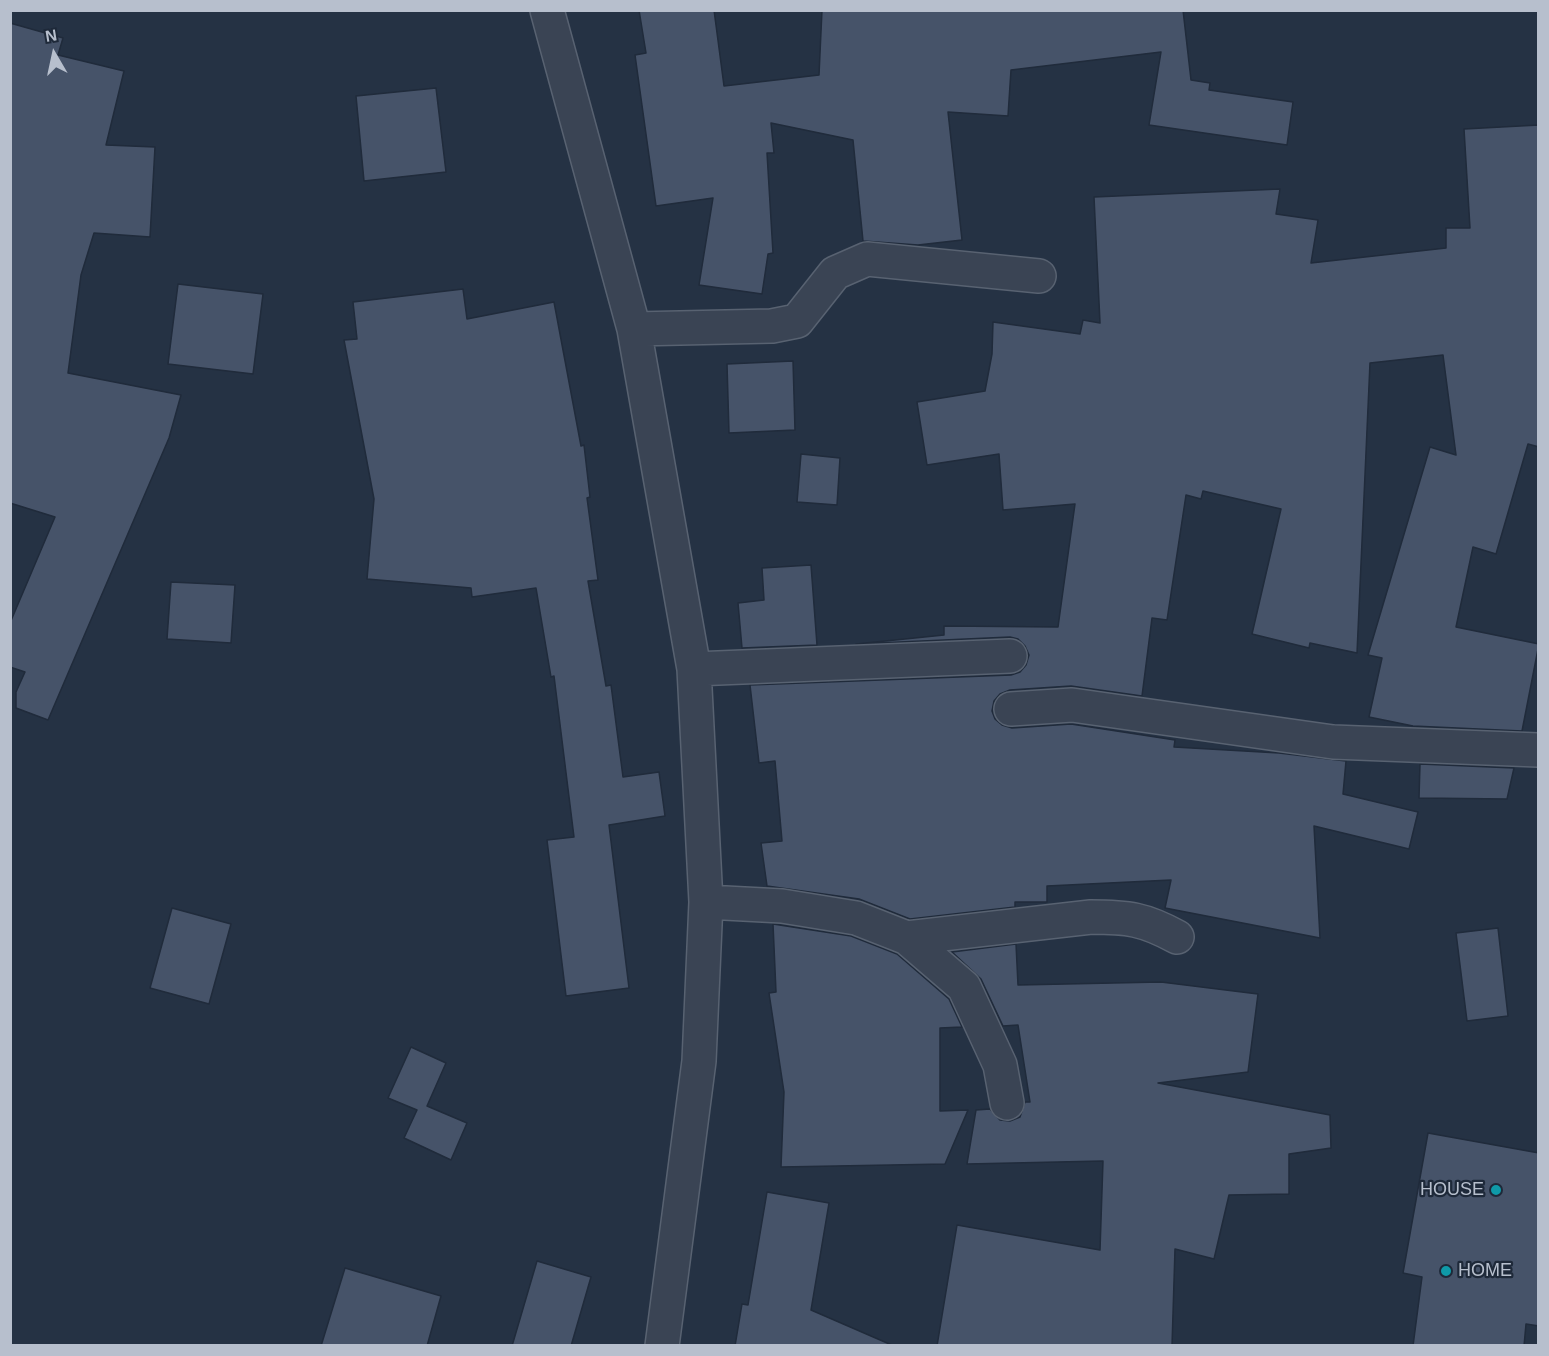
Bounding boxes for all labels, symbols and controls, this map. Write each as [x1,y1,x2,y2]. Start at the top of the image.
north arrow [24,24,84,84]
text: N [44,26,58,45]
place label: HOUSE [1420,1179,1484,1201]
marker: HOUSE [1489,1183,1503,1197]
place label: HOME [1458,1260,1512,1282]
marker: HOME [1439,1264,1453,1278]

